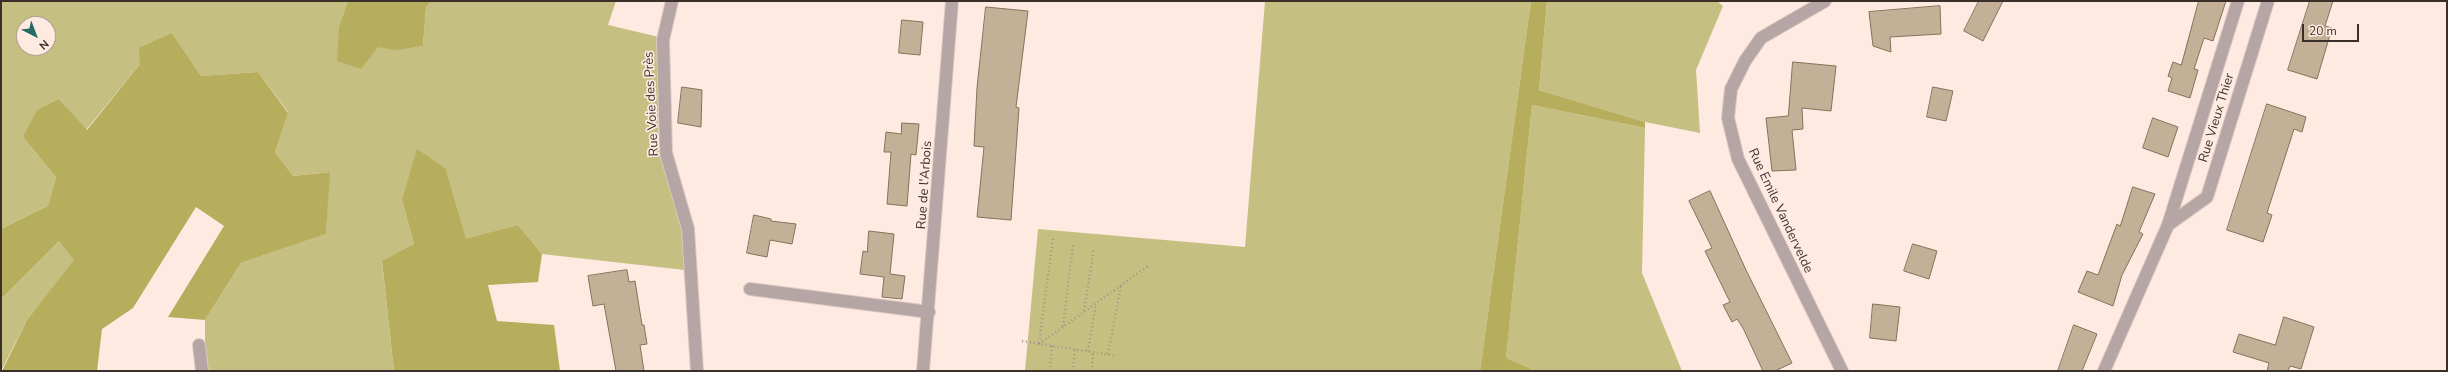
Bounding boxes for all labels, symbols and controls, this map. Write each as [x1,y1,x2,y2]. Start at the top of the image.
north arrow [16,16,56,56]
scale bar [2304,16,2361,42]
text: 20 m [2309,23,2337,39]
text: N [36,36,52,53]
street label: Rue Voie des Près [641,51,663,157]
street label: Rue Vieux Thier [2196,72,2238,164]
street label: Rue de l'Arbois [914,140,936,230]
street label: Rue Emile Vandervelde [1744,146,1816,276]

